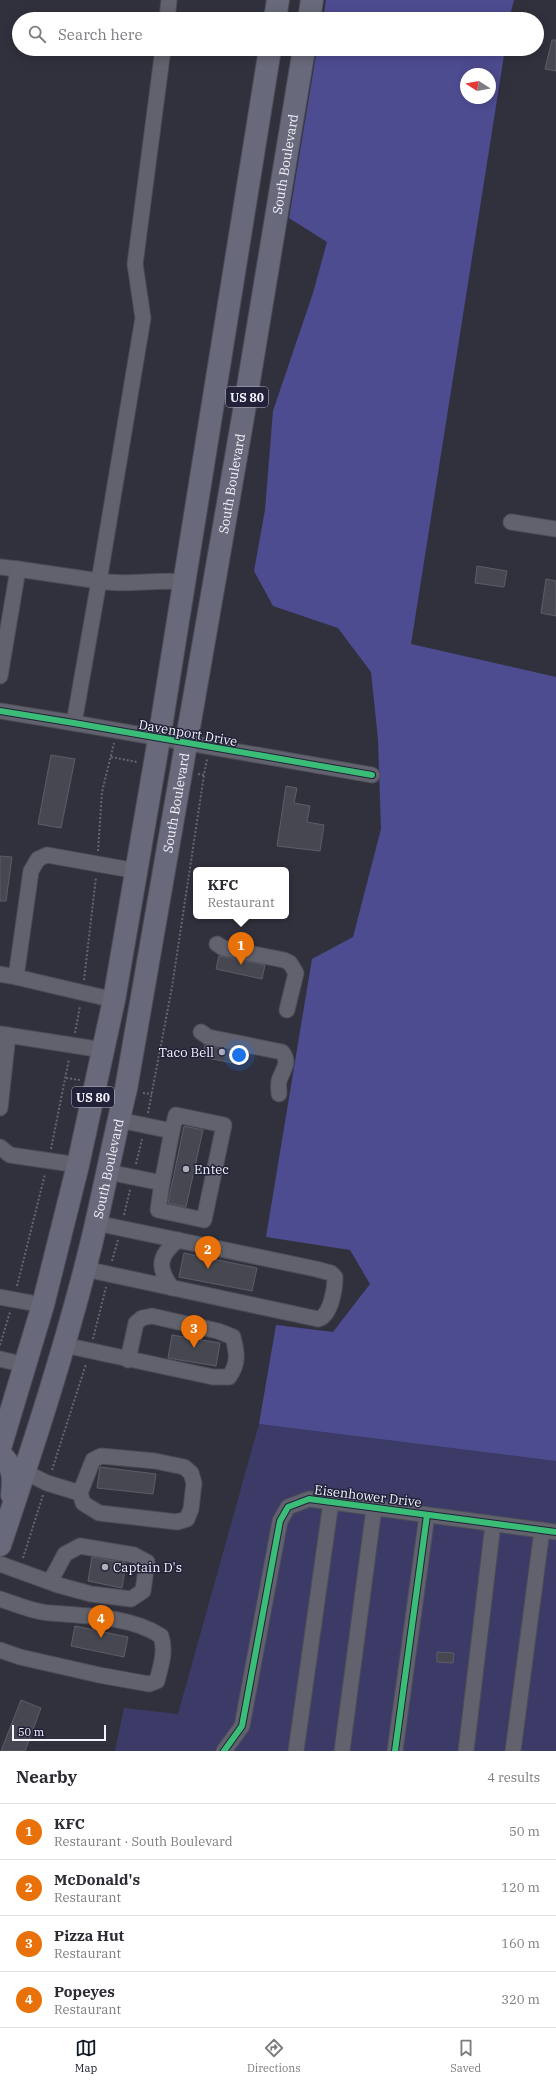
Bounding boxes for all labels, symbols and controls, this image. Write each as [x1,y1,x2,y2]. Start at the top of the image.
search box [12,12,544,56]
icon: search [26,23,48,45]
text: Search here [58,25,143,44]
north arrow [460,68,496,104]
street label: South Boulevard [268,113,302,215]
road number: US 80 [226,387,268,407]
street label: South Boulevard [214,432,248,535]
street label: Davenport Drive [137,716,239,750]
street label: South Boulevard [159,751,193,854]
popup [193,867,289,919]
text: KFC [207,875,238,894]
text: Restaurant [207,894,275,911]
pin: 1 [228,932,254,965]
place label: Taco Bell [159,1044,214,1061]
your location [229,1045,249,1065]
marker: Taco Bell [217,1047,227,1057]
road number: US 80 [72,1087,114,1107]
street label: South Boulevard [89,1117,127,1220]
place label: Entec [194,1161,229,1178]
marker: Entec [181,1164,191,1174]
pin: 2 [195,1236,221,1269]
pin: 3 [181,1315,207,1348]
street label: Eisenhower Drive [313,1481,423,1511]
place label: Captain D's [113,1559,182,1576]
marker: Captain D's [100,1562,110,1572]
pin: 4 [88,1605,114,1638]
scale bar [12,1723,106,1742]
text: 50 m [18,1725,44,1739]
text: Nearby [16,1766,77,1788]
text: 4 results [487,1769,540,1786]
text: KFC [54,1814,85,1833]
text: 1 [25,1823,33,1840]
text: 50 m [509,1823,540,1840]
text: Restaurant · South Boulevard [54,1833,233,1850]
text: McDonald's [54,1870,140,1889]
text: 2 [25,1879,33,1896]
text: 120 m [501,1879,540,1896]
text: Restaurant [54,1889,121,1906]
text: Pizza Hut [54,1926,124,1945]
text: 3 [25,1935,33,1952]
text: 160 m [501,1935,540,1952]
text: Restaurant [54,1945,121,1962]
text: Popeyes [54,1982,115,2001]
text: 4 [25,1991,33,2008]
text: 320 m [501,1991,540,2008]
text: Restaurant [54,2001,121,2018]
tab: Map [75,2037,97,2075]
tab: Directions [247,2037,301,2075]
tab: Saved [450,2037,481,2075]

